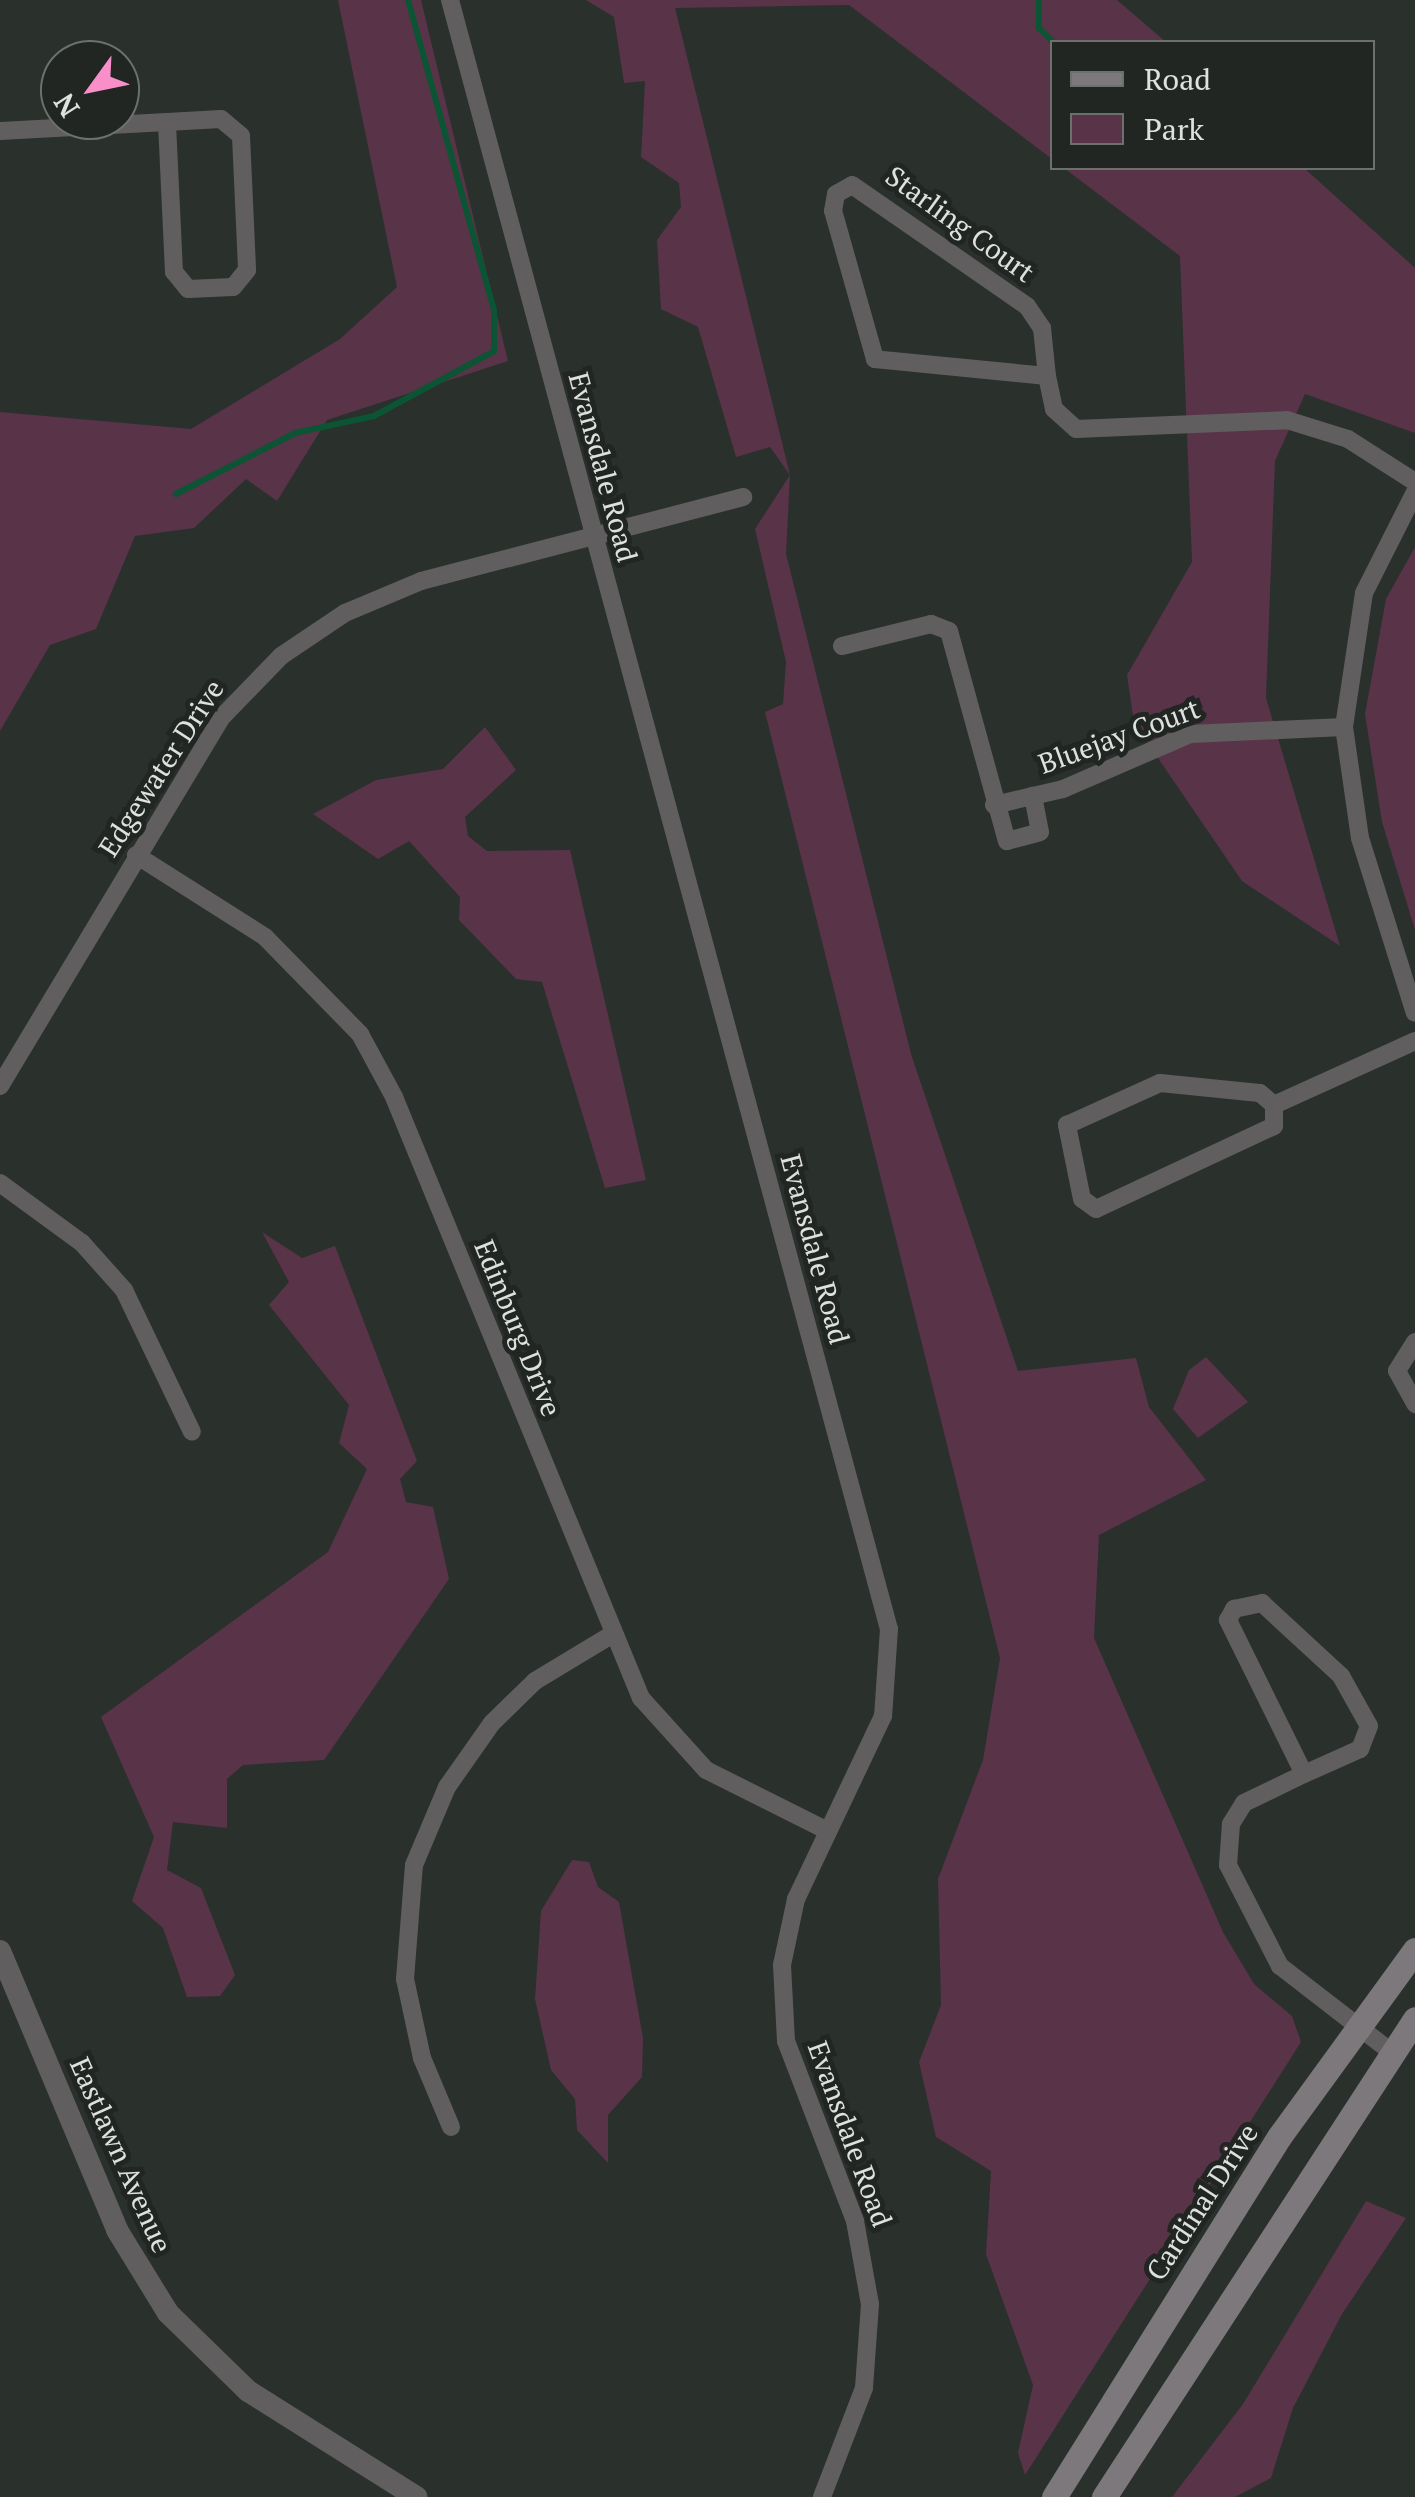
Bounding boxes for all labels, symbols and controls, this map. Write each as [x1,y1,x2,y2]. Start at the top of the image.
north arrow [40,40,140,140]
legend [1050,40,1375,170]
text: Road [1144,59,1211,99]
text: N [45,87,87,125]
text: Park [1144,109,1204,149]
street label: Starling Court [879,159,1041,289]
street label: Evansdale Road [562,369,644,565]
street label: Edgewater Drive [91,673,231,863]
street label: Bluejay Court [1034,691,1204,781]
street label: Evansdale Road [774,1151,856,1347]
street label: Edinburg Drive [467,1235,569,1421]
street label: Evansdale Road [801,2037,899,2231]
street label: Eastlawn Avenue [63,2052,179,2258]
street label: Cardinal Drive [1139,2118,1265,2286]

